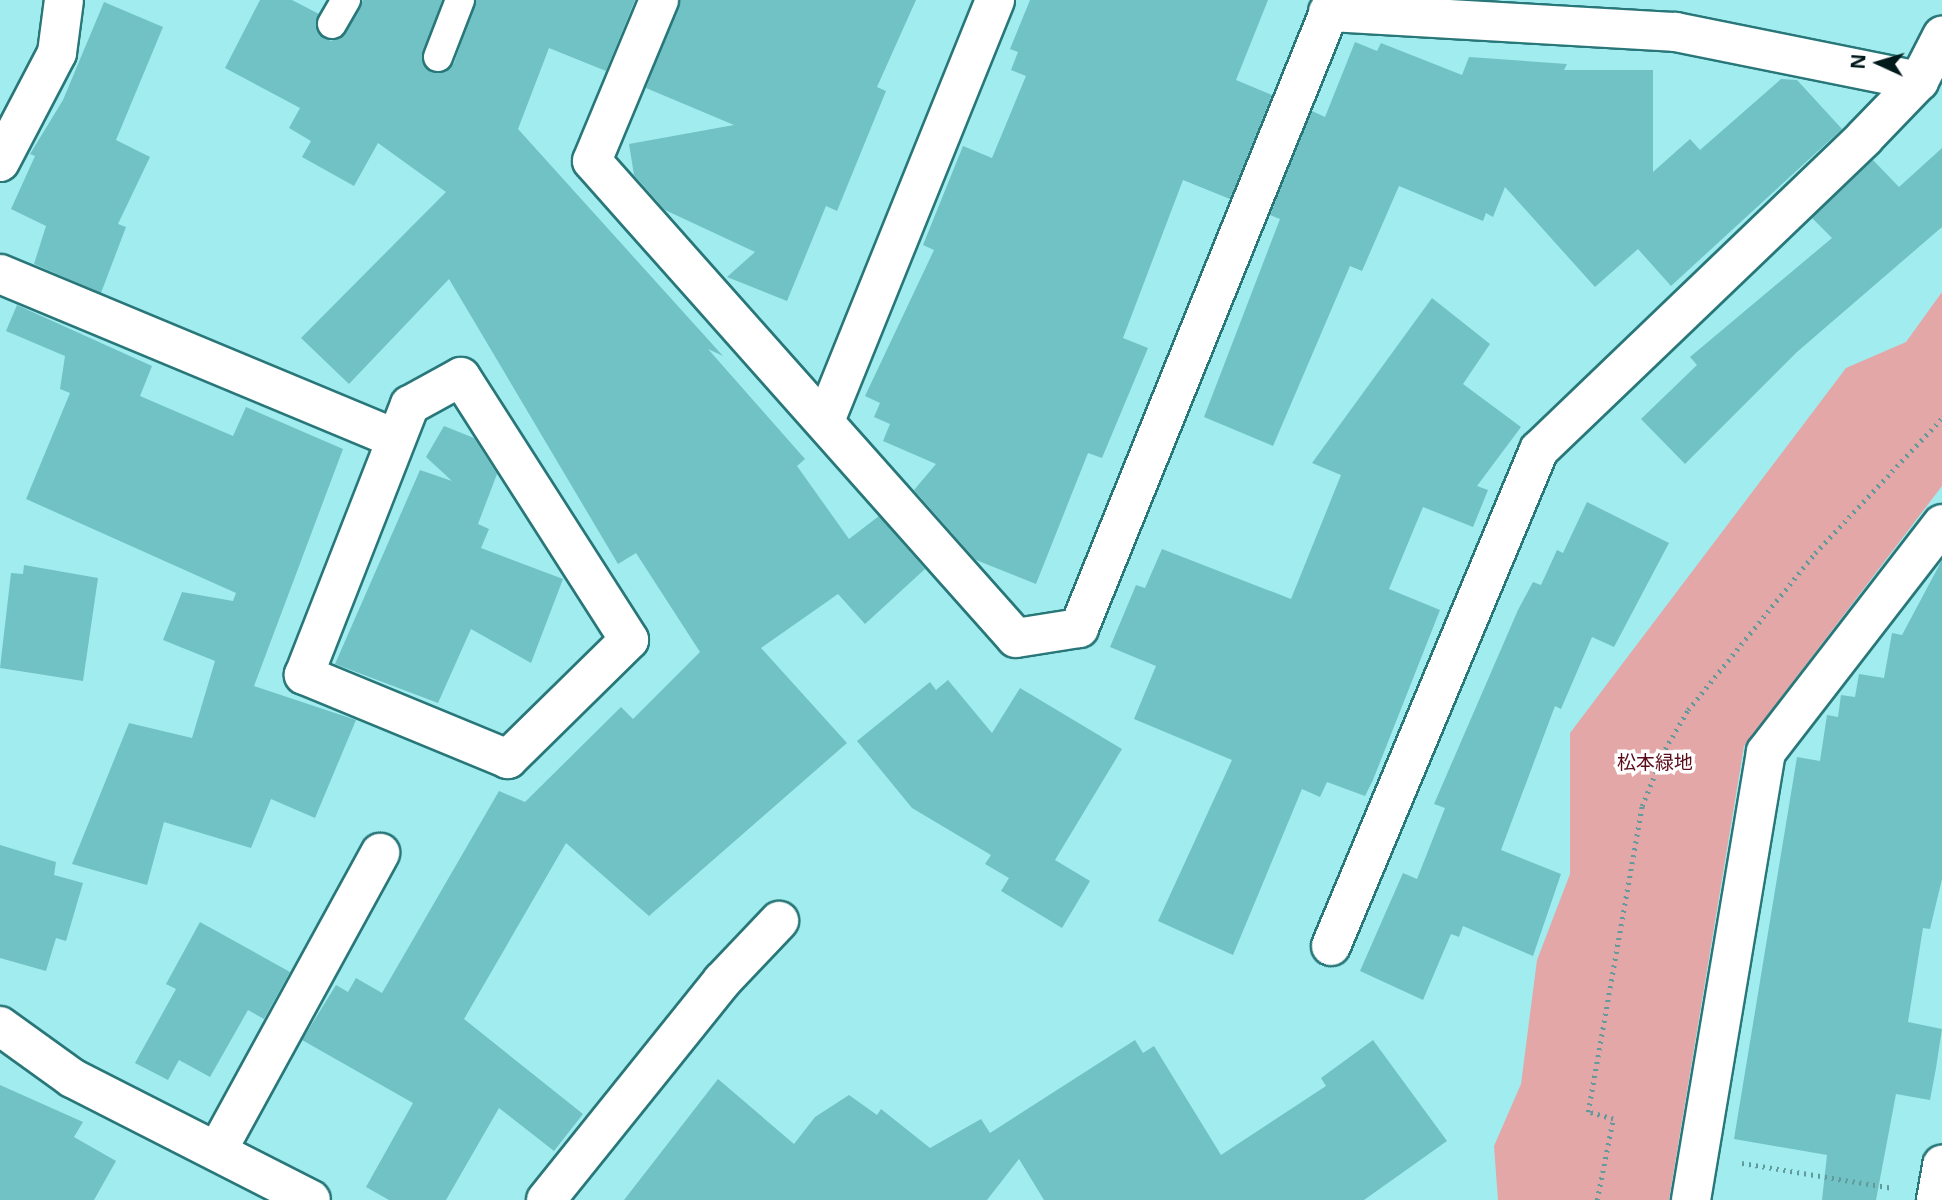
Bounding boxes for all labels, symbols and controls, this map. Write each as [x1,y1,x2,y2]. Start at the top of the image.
north arrow [1844,28,1914,98]
text: N [1845,53,1872,70]
park label: 松本緑地 [1617,752,1693,774]

